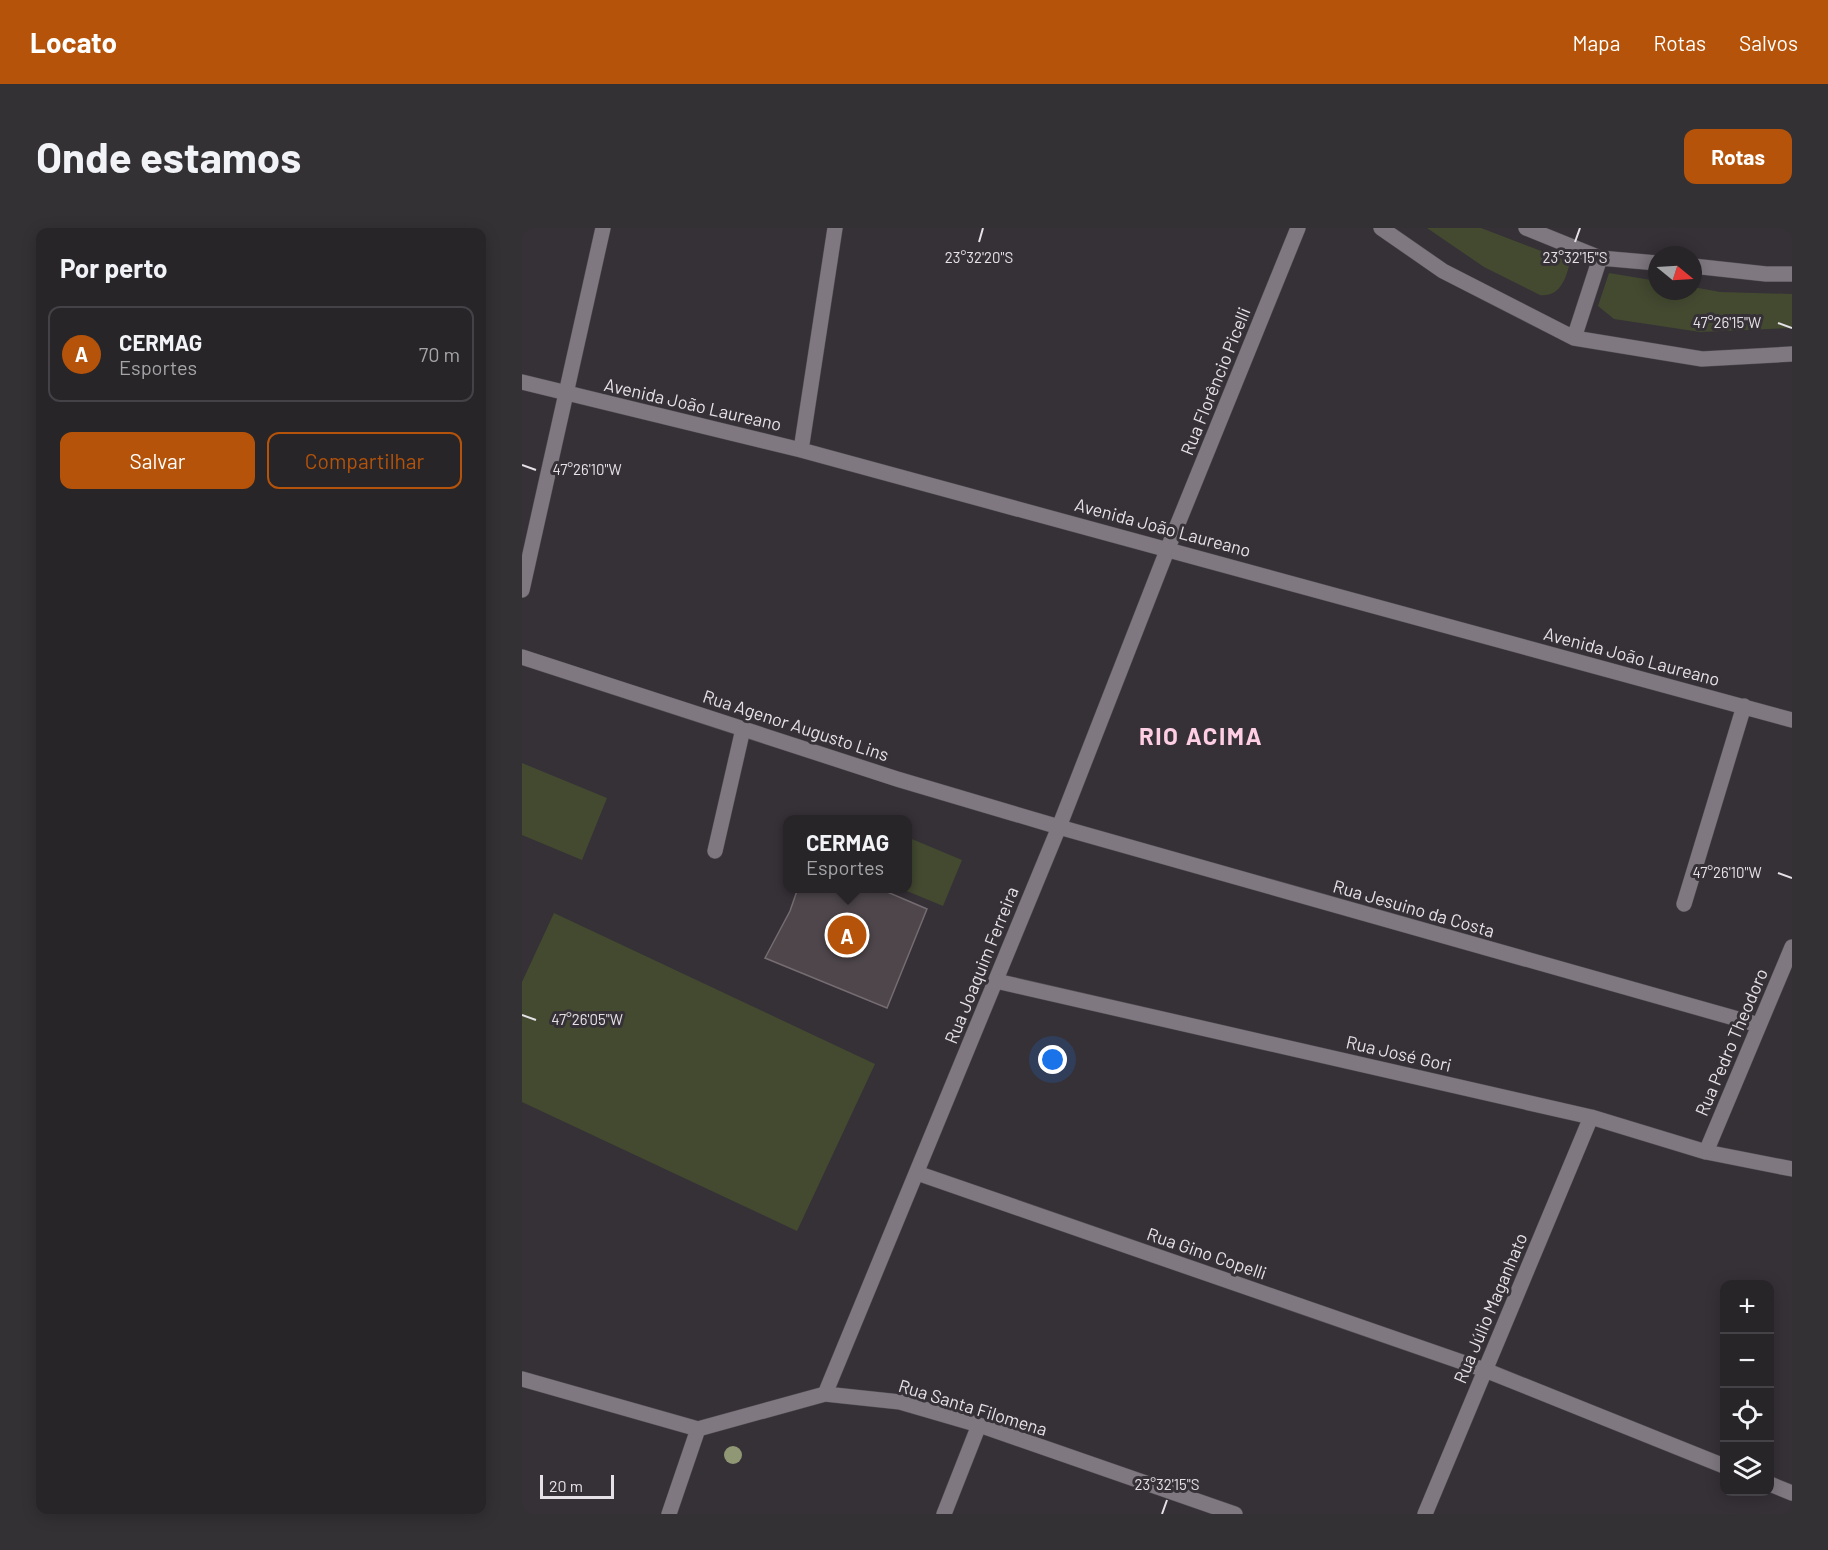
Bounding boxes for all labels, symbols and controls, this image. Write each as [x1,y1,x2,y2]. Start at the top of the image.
text: Locato [30,25,117,59]
text: Mapa [1572,30,1620,55]
text: Rotas [1653,30,1706,55]
text: Salvos [1739,30,1798,55]
button: Rotas [1684,129,1792,184]
text: Onde estamos [36,131,301,181]
north arrow [1648,246,1702,300]
text: 23°32'20"S [945,248,1013,266]
text: 23°32'15"S [1543,248,1607,266]
text: Por perto [60,252,168,283]
street label: Rua Florêncio Picelli [1175,304,1255,458]
text: 47°26'15"W [1693,313,1761,331]
text: CERMAG [119,329,202,355]
text: A [75,342,88,366]
text: 70 m [419,342,460,366]
text: Esportes [119,355,197,379]
street label: Avenida João Laureano [602,373,784,435]
button: Salvar [60,432,255,489]
button: Compartilhar [267,432,462,489]
text: 47°26'10"W [552,460,622,478]
street label: Avenida João Laureano [1073,493,1253,561]
street label: Avenida João Laureano [1542,622,1722,690]
street label: Rua Agenor Augusto Lins [700,685,892,765]
district label: RIO ACIMA [1139,721,1263,750]
popup [783,815,912,893]
text: CERMAG [806,829,889,855]
text: Esportes [806,855,884,879]
text: 47°26'10"W [1692,863,1762,881]
street label: Rua Jesuino da Costa [1331,874,1497,942]
street label: Rua Joaquim Ferreira [939,883,1023,1047]
pin: A [828,912,866,958]
street label: Rua Pedro Theodoro [1690,965,1772,1119]
text: 47°26'05"W [551,1010,623,1028]
street label: Rua José Gori [1344,1030,1454,1076]
your location [1038,1045,1067,1074]
street label: Rua Gino Copelli [1144,1222,1270,1284]
street label: Rua Júlio Maganhato [1448,1230,1532,1386]
map controls [1720,1280,1774,1496]
button: + [1720,1280,1774,1334]
button: − [1720,1334,1774,1388]
street label: Rua Santa Filomena [896,1374,1050,1440]
button: locate [1720,1388,1774,1442]
button: layers [1720,1442,1774,1496]
scale bar [540,1472,614,1500]
text: 23°32'15"S [1135,1475,1199,1493]
text: 20 m [549,1476,583,1495]

